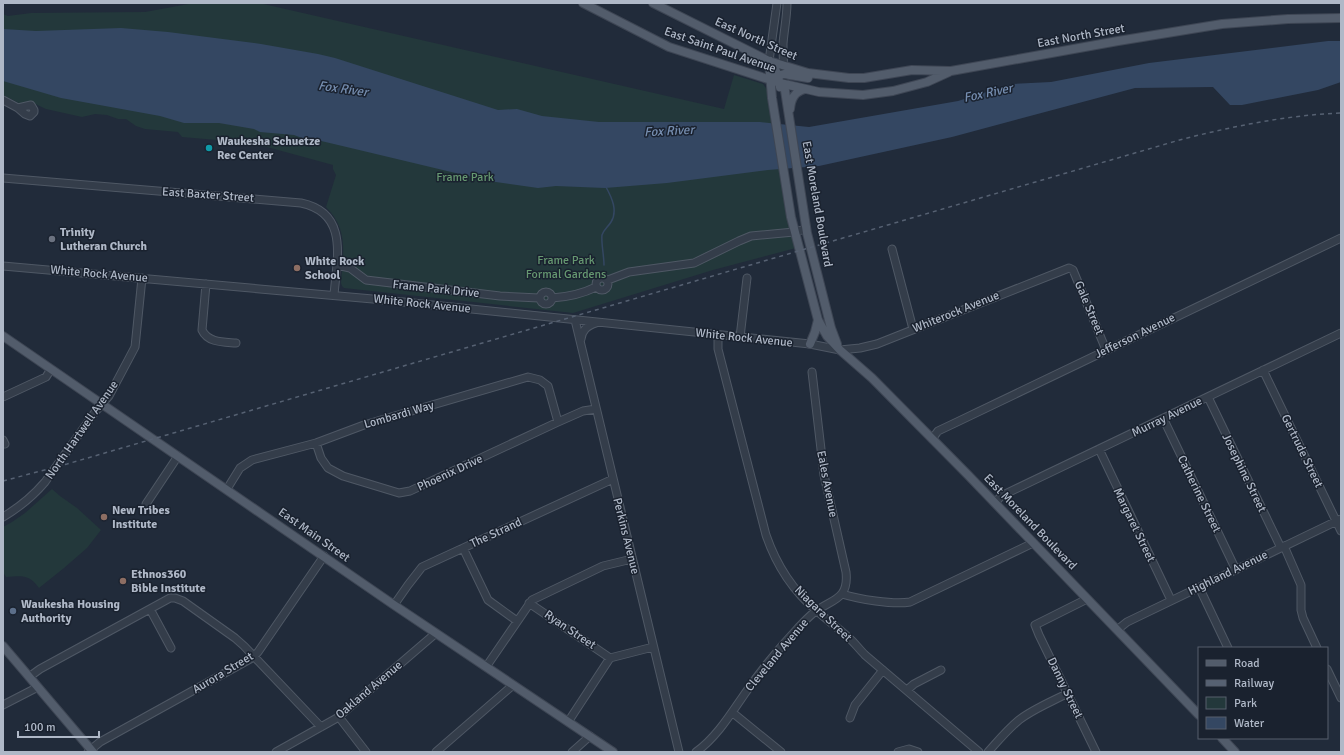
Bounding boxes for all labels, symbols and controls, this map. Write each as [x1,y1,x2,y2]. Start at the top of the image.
street label: East North Street [712,14,800,64]
street label: East North Street [1036,21,1126,51]
street label: East Saint Paul Avenue [662,24,778,76]
water label: Fox River [317,78,371,101]
water label: Fox River [962,80,1016,106]
water label: Fox River [644,122,697,140]
place label: Waukesha Schuetze Rec Center [217,134,320,163]
street label: East Moreland Boulevard [799,140,835,268]
marker: Waukesha Schuetze Rec Center [204,143,214,153]
park label: Frame Park [436,170,494,185]
street label: East Baxter Street [161,184,255,206]
place label: Trinity Lutheran Church [60,225,147,254]
marker: Trinity Lutheran Church [47,234,57,244]
park label: Frame Park Formal Gardens [526,253,606,282]
place label: White Rock School [305,254,365,283]
street label: White Rock Avenue [50,262,148,286]
marker: White Rock School [292,263,302,273]
street label: Frame Park Drive [392,277,480,301]
street label: Gale Street [1071,279,1107,337]
street label: Whiterock Avenue [910,288,1002,336]
street label: White Rock Avenue [373,291,471,317]
street label: Jefferson Avenue [1092,310,1178,362]
street label: White Rock Avenue [695,325,793,351]
street label: North Hartwell Avenue [42,378,122,482]
street label: Murray Avenue [1129,393,1205,441]
street label: Lombardi Way [362,398,436,432]
street label: Gertrude Street [1278,412,1326,490]
street label: Josephine Street [1219,431,1269,515]
street label: Eales Avenue [813,449,841,519]
street label: Phoenix Drive [415,451,485,495]
street label: Catherine Street [1174,453,1224,535]
street label: East Moreland Boulevard [980,471,1080,573]
street label: Margaret Street [1110,485,1158,565]
street label: Perkins Avenue [609,496,643,576]
place label: New Tribes Institute [112,503,170,532]
street label: East Main Street [275,505,353,565]
marker: New Tribes Institute [99,512,109,522]
street label: The Strand [468,515,524,551]
street label: Highland Avenue [1186,547,1270,599]
place label: Ethnos360 Bible Institute [131,567,206,596]
marker: Ethnos360 Bible Institute [118,576,128,586]
street label: Niagara Street [791,583,855,645]
place label: Waukesha Housing Authority [21,597,120,626]
marker: Waukesha Housing Authority [8,606,18,616]
street label: Ryan Street [541,607,599,653]
street label: Cleveland Avenue [742,616,812,694]
legend [1198,647,1328,739]
street label: Aurora Street [190,649,256,697]
street label: Danny Street [1044,655,1086,721]
text: Road [1234,656,1260,671]
street label: Oakland Avenue [333,658,405,722]
text: Railway [1234,676,1274,691]
text: Park [1234,696,1257,711]
scale bar [18,713,99,739]
text: Water [1234,716,1265,731]
text: 100 m [24,720,56,735]

